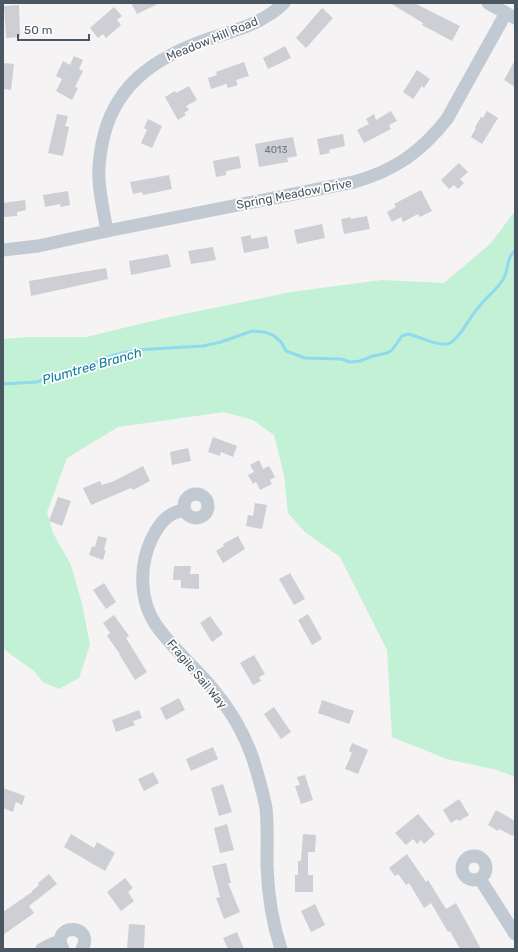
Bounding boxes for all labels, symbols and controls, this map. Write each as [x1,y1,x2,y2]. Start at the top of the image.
street label: Meadow Hill Road [164,14,260,64]
scale bar [18,16,89,42]
text: 50 m [24,23,52,37]
house number: 4013 [265,144,287,156]
street label: Spring Meadow Drive [235,176,353,212]
water label: Plumtree Branch [41,345,144,387]
street label: Fragile Sail Way [164,637,230,712]

